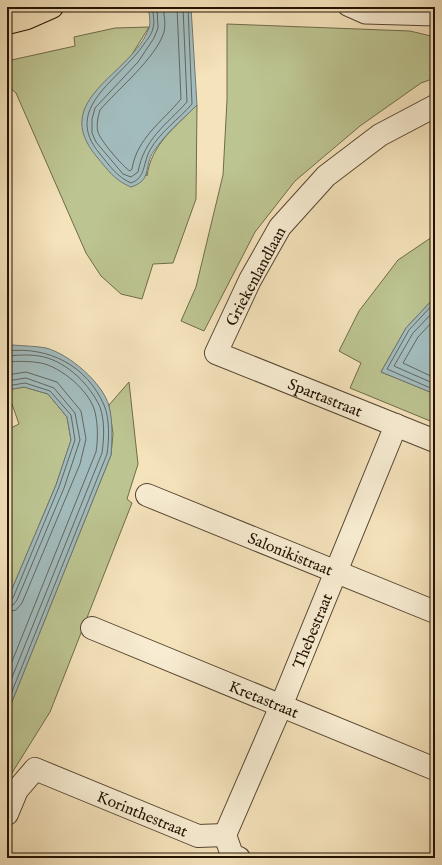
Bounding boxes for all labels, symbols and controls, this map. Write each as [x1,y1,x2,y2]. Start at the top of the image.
street label: Griekenlandlaan [222,223,292,330]
street label: Spartastraat [285,375,365,423]
street label: Salonikistraat [244,529,336,582]
street label: Thebestraat [289,590,338,672]
street label: Kretastraat [225,677,302,724]
street label: Korinthestraat [93,788,191,843]

